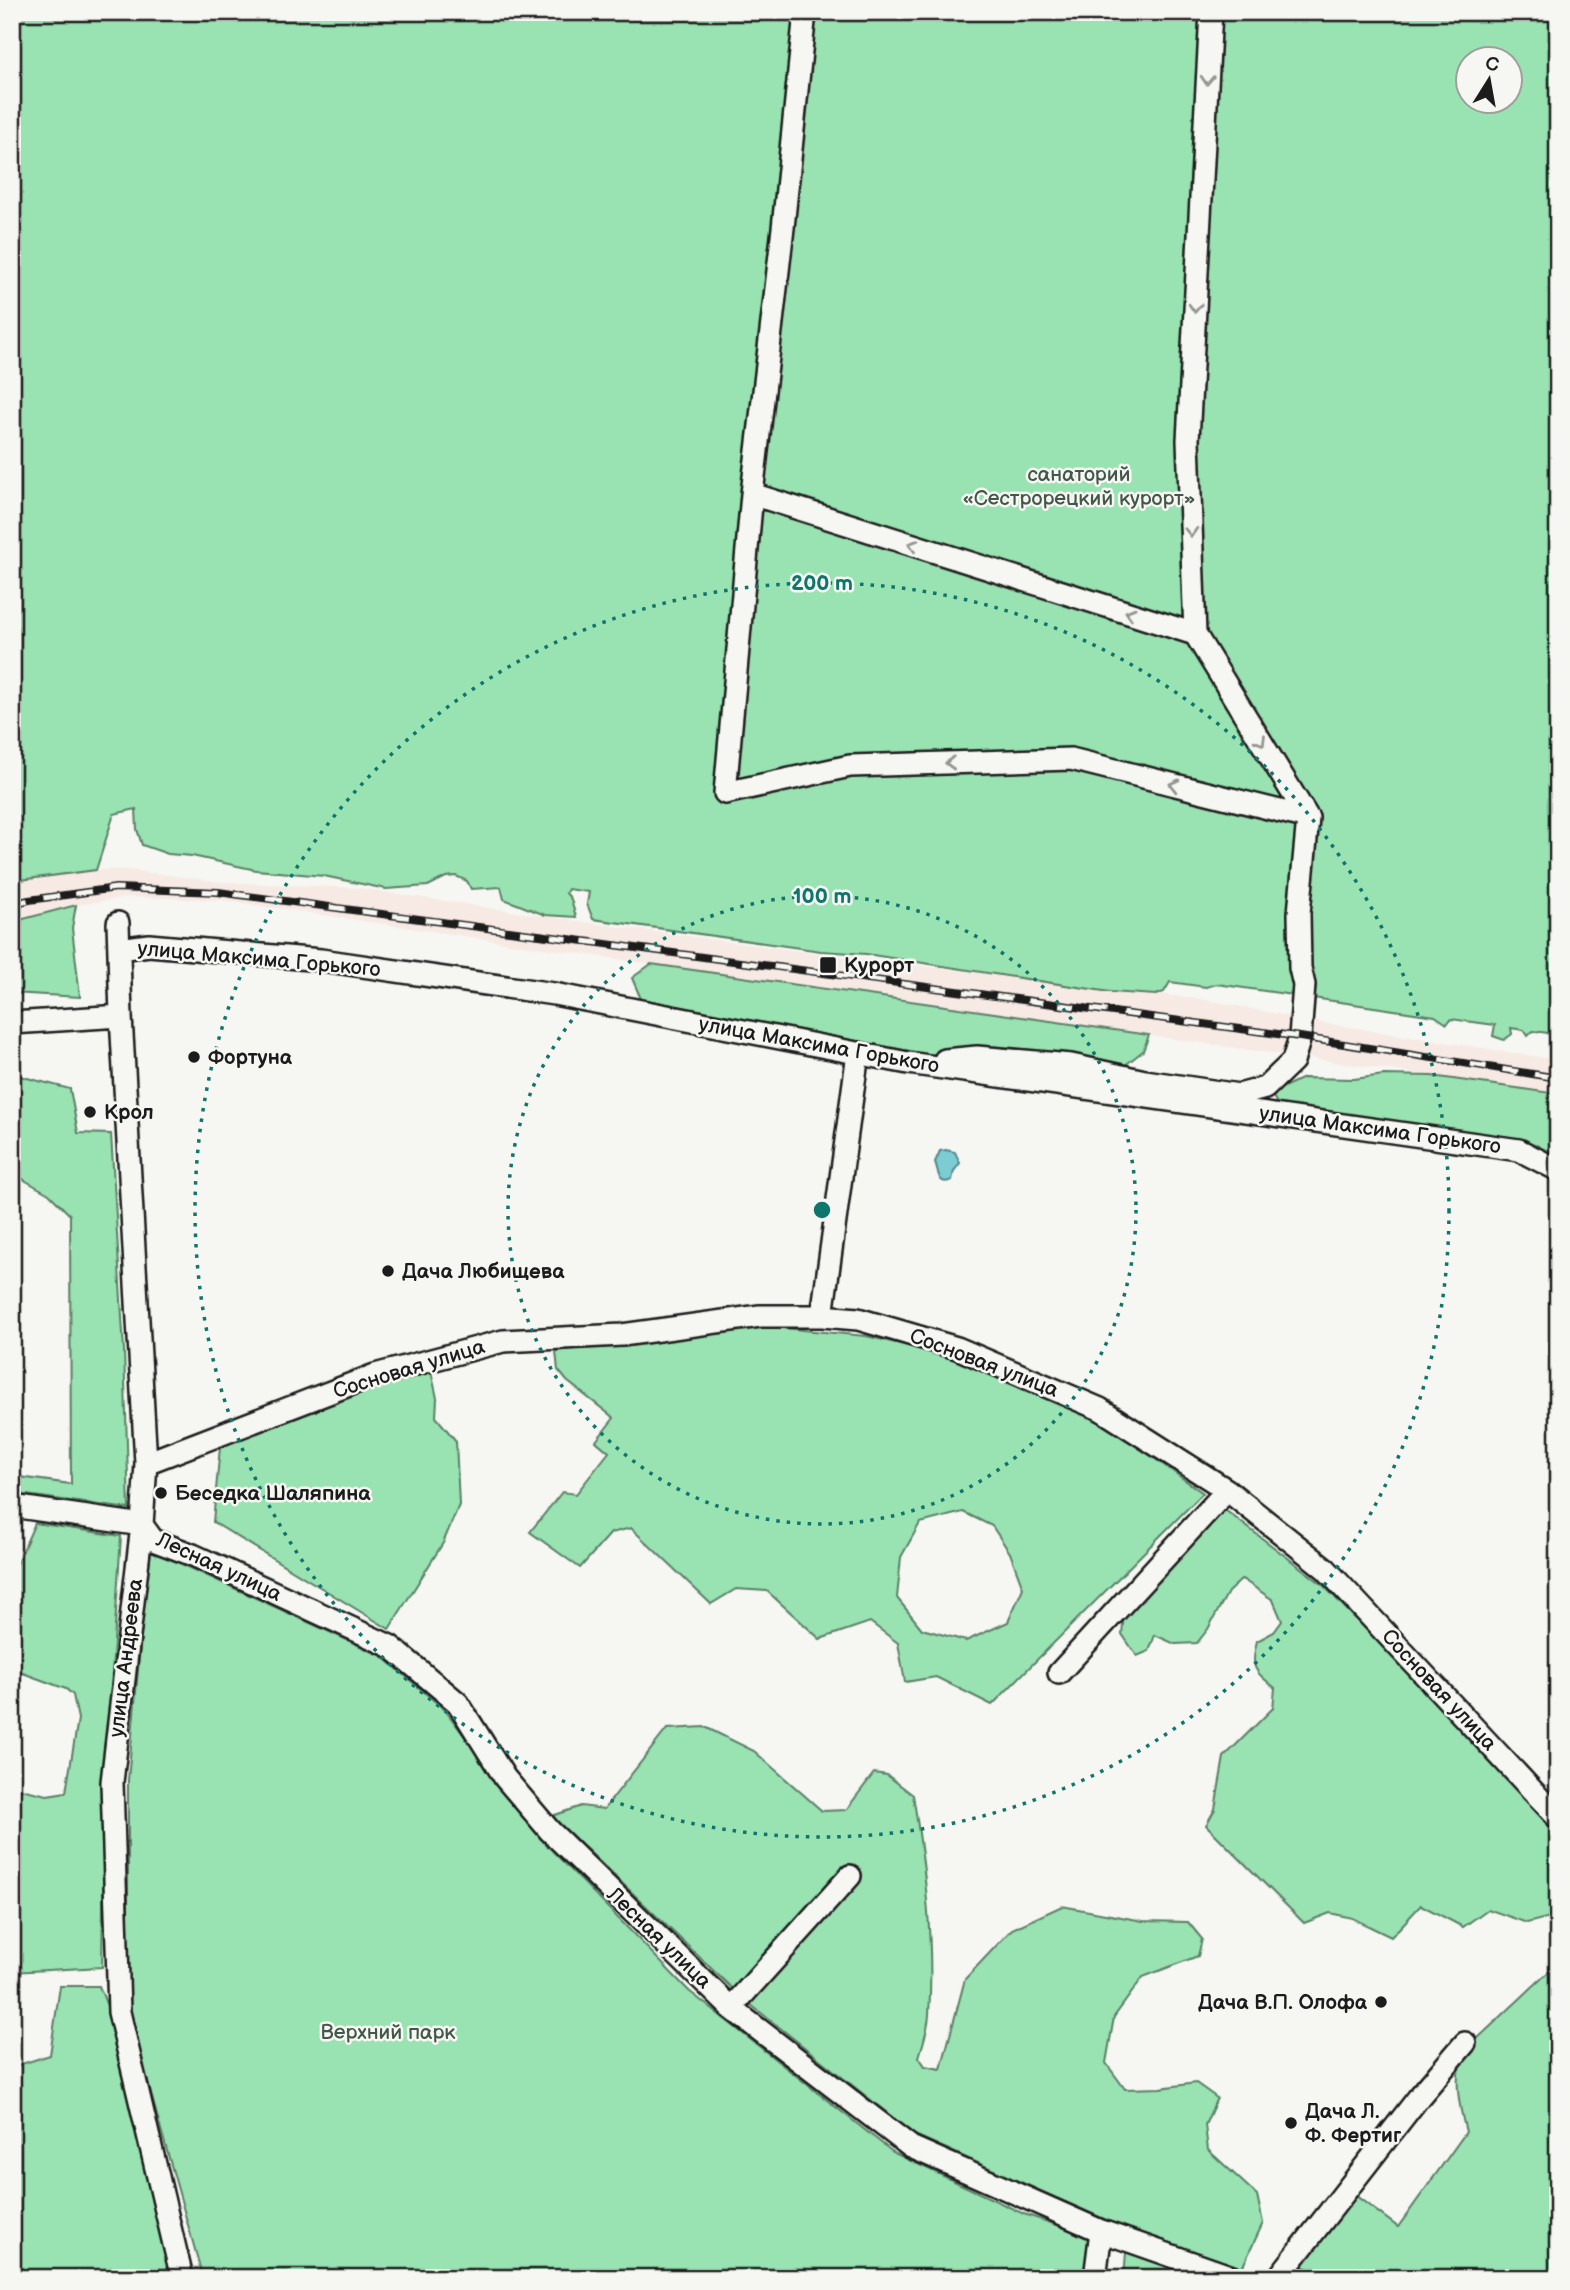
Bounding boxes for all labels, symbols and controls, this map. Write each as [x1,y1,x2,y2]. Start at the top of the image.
north arrow [1454,46,1524,116]
text: С [1483,52,1501,77]
one-way arrow [1199,75,1214,86]
one-way arrow [1187,302,1202,313]
park label: санаторий «Сестрорецкий курорт» [963,462,1195,511]
one-way arrow [1184,527,1199,538]
one-way arrow [907,539,920,553]
text: 200 m [791,571,853,596]
one-way arrow [1124,607,1136,622]
one-way arrow [1253,734,1266,747]
one-way arrow [944,755,955,771]
one-way arrow [1168,779,1180,793]
text: 100 m [793,884,851,909]
street label: улица Максима Горького [137,936,382,982]
place label: Курорт [844,953,914,978]
marker: Курорт [818,955,838,975]
street label: улица Максима Горького [697,1012,941,1078]
place label: Фортуна [208,1045,293,1070]
marker: Фортуна [186,1049,202,1065]
place label: Крол [104,1100,154,1125]
street label: улица Максима Горького [1258,1101,1502,1159]
marker: Крол [82,1104,98,1120]
centre of rings [810,1198,834,1222]
place label: Дача Любищева [402,1259,565,1284]
marker: Дача Любищева [380,1263,396,1279]
street label: Сосновая улица [906,1323,1062,1403]
street label: Сосновая улица [330,1334,488,1404]
place label: Беседка Шаляпина [175,1481,371,1506]
marker: Беседка Шаляпина [153,1485,169,1501]
street label: Лесная улица [152,1527,286,1607]
street label: улица Андреева [104,1577,148,1739]
street label: Сосновая улица [1376,1624,1502,1756]
street label: Лесная улица [601,1881,717,1994]
place label: Дача В.П. Олофа [1198,1990,1368,2015]
marker: Дача В.П. Олофа [1373,1994,1389,2010]
park label: Верхний парк [321,2020,455,2045]
place label: Дача Л. Ф. Фертиг [1305,2099,1402,2148]
marker: Дача Л. Ф. Фертиг [1283,2115,1299,2131]

